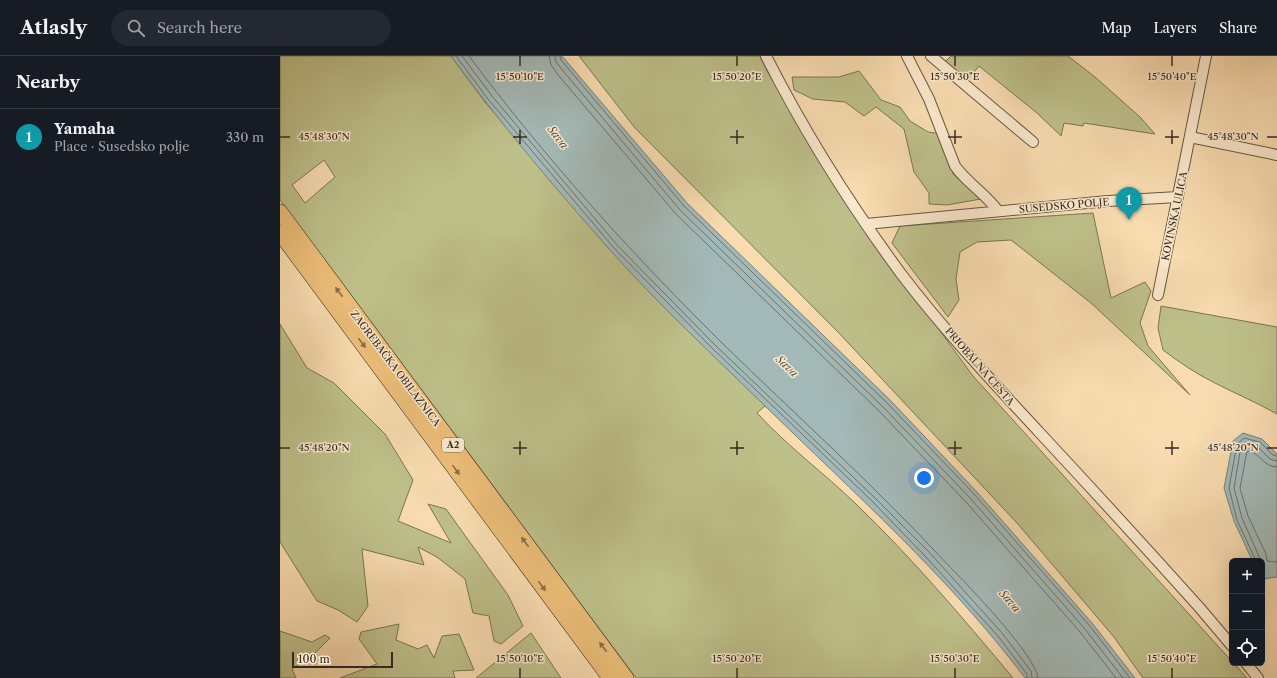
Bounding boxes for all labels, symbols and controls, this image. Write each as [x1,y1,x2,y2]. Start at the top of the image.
search box [111,10,391,46]
text: Atlasly [20,16,87,39]
icon: search [125,17,147,39]
text: Search here [157,18,242,37]
text: Map [1101,19,1131,37]
text: Layers [1153,19,1197,37]
text: Share [1219,19,1257,37]
text: 15°50'10"E [496,70,544,83]
text: 15°50'20"E [712,70,762,83]
text: 15°50'30"E [930,70,980,83]
text: 15°50'40"E [1147,70,1197,83]
text: Nearby [16,72,80,92]
text: Yamaha [54,119,115,138]
water label: Sava [544,122,572,152]
text: 1 [26,129,32,145]
text: 330 m [226,129,264,145]
text: 45°48'30"N [298,130,350,143]
text: 45°48'30"N [1207,130,1259,143]
text: Place · Susedsko polje [54,138,190,154]
street label: KOVINSKA ULICA [1159,170,1190,262]
pin: 1 [1116,187,1142,220]
street label: SUSEDSKO POLJE [1018,195,1110,216]
one-way arrow [335,286,343,297]
street label: ZAGREBAČKA OBILAZNICA [348,308,444,429]
street label: PRIOBALNA CESTA [942,325,1017,408]
one-way arrow [358,338,366,349]
water label: Sava [772,351,801,380]
road number: A2 [442,438,464,452]
text: 45°48'20"N [298,441,350,454]
text: 45°48'20"N [1207,441,1259,454]
one-way arrow [452,465,460,476]
your location [914,468,934,488]
one-way arrow [521,537,529,548]
map controls [1229,558,1265,666]
button: + [1229,558,1265,594]
one-way arrow [537,581,545,591]
water label: Sava [996,586,1024,616]
button: − [1229,594,1265,630]
button: locate [1229,630,1265,666]
one-way arrow [598,641,607,652]
scale bar [292,650,393,669]
text: 100 m [298,652,330,666]
text: 15°50'10"E [496,652,544,665]
text: 15°50'20"E [712,652,762,665]
text: 15°50'30"E [930,652,980,665]
text: 15°50'40"E [1147,652,1197,665]

